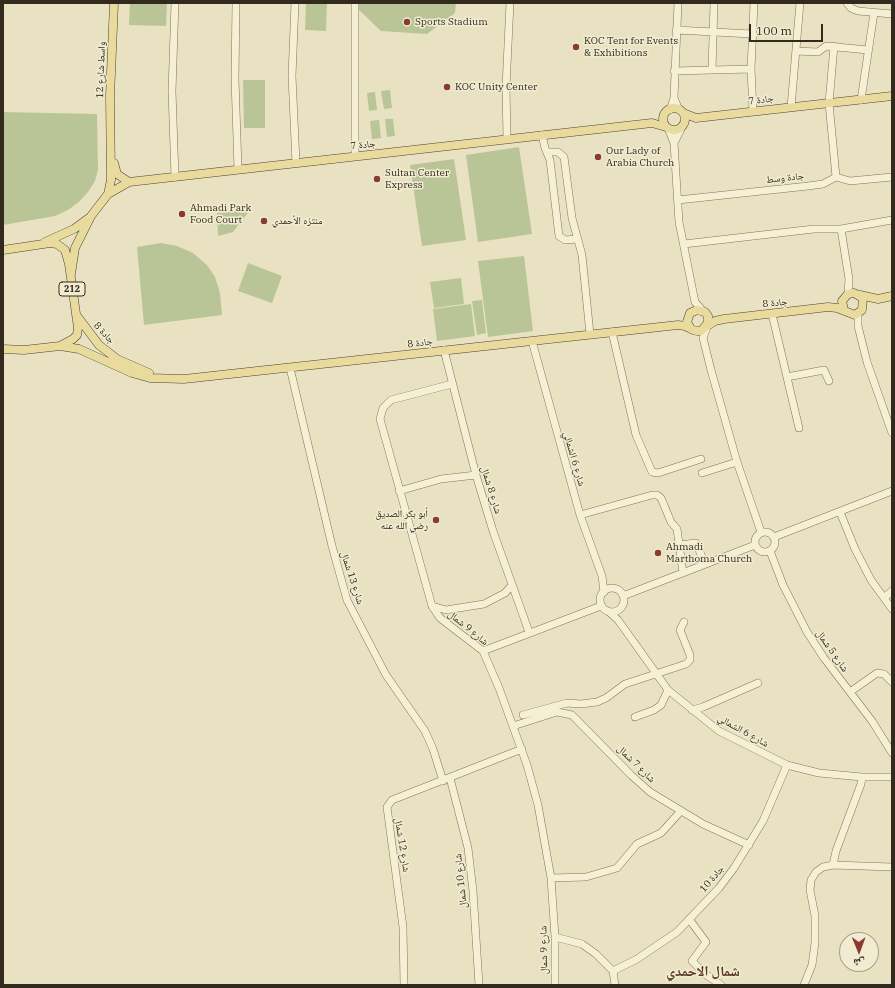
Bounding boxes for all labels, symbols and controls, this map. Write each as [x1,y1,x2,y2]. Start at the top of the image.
place label: Sports Stadium [415,16,488,28]
scale bar [751,16,825,42]
marker: Sports Stadium [402,17,412,27]
text: 100 m [756,23,792,38]
place label: KOC Tent for Events & Exhibitions [584,35,678,58]
street label: واسط شارع 12 [94,41,108,99]
marker: KOC Tent for Events & Exhibitions [571,42,581,52]
place label: KOC Unity Center [455,81,537,93]
marker: KOC Unity Center [442,82,452,92]
street label: جادة 7 [748,92,774,108]
street label: جادة 7 [350,138,376,152]
place label: Our Lady of Arabia Church [606,145,674,168]
marker: Our Lady of Arabia Church [593,152,603,162]
place label: Sultan Center Express [385,167,449,190]
street label: جادة وسط [765,170,805,186]
marker: Sultan Center Express [372,174,382,184]
place label: Ahmadi Park Food Court [190,202,251,226]
marker: Ahmadi Park Food Court [177,209,187,219]
place label: منتزه الأحمدي [272,215,322,227]
marker: منتزه الأحمدي [259,216,269,226]
road number: 212 [59,282,85,296]
street label: جادة 8 [762,296,788,310]
street label: جادة 8 [91,320,117,346]
street label: جادة 8 [407,335,433,351]
street label: شارع 6 الشمالي [560,430,588,488]
street label: شارع 8 شمال [478,465,504,515]
place label: أبو بكر الصديق رضي الله عنه [375,508,428,532]
marker: أبو بكر الصديق رضي الله عنه [431,515,441,525]
place label: Ahmadi Marthoma Church [666,541,752,564]
marker: Ahmadi Marthoma Church [653,548,663,558]
street label: شارع 13 شمال [338,550,366,606]
street label: شارع 9 شمال [445,608,491,648]
street label: شارع 5 شمال [813,628,851,674]
street label: شارع 6 الشمالي [715,712,771,750]
street label: شارع 7 شمال [614,743,658,785]
street label: شارع 12 شمال [392,817,412,873]
street label: شارع 10 شمال [452,853,470,909]
street label: جادة 10 [697,863,727,895]
street label: شارع 9 شمال [538,925,550,975]
north arrow [839,932,879,972]
text: ش [853,956,865,970]
district label: شمال الاحمدي [666,964,740,980]

